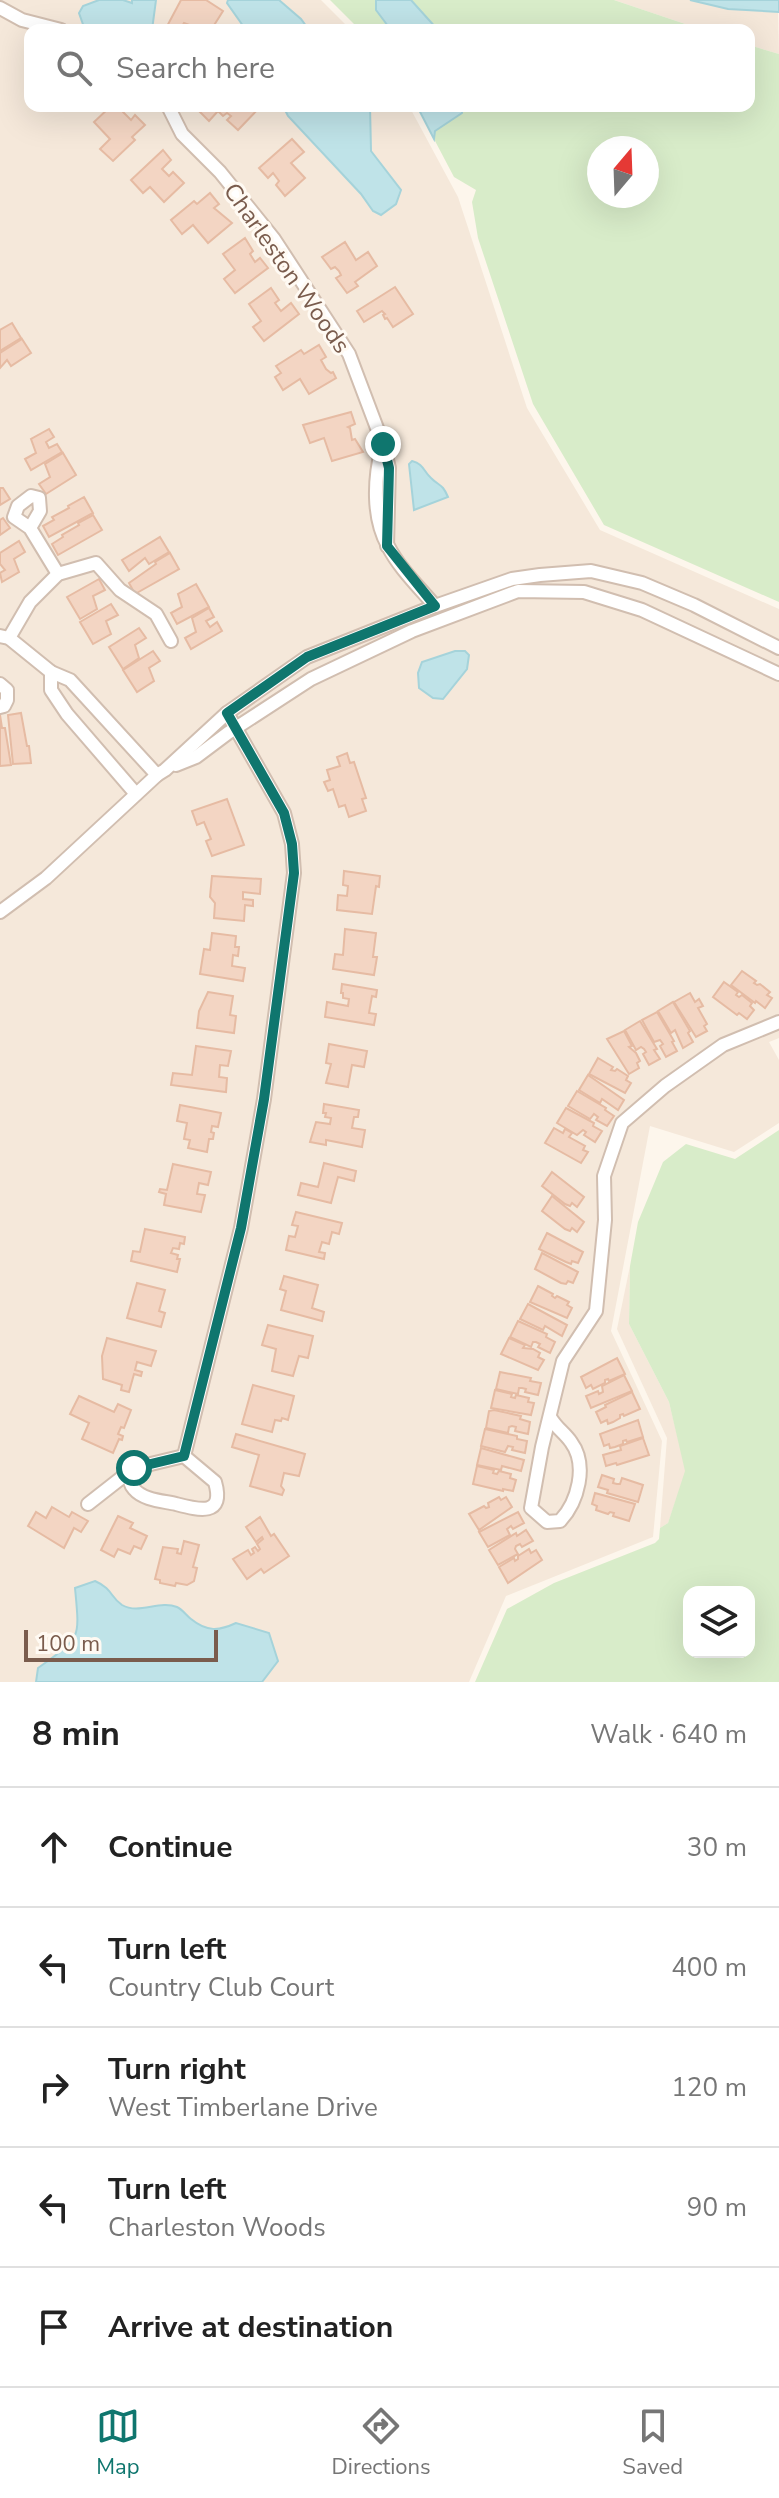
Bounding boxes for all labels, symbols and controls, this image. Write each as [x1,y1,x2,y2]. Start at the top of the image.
search box [24,24,755,112]
icon: search [52,46,96,90]
text: Search here [116,48,275,89]
north arrow [587,136,659,208]
street label: Charleston Woods [216,177,358,359]
route end [365,426,401,462]
route start [116,1450,152,1486]
map controls [683,1586,755,1658]
button: layers [683,1586,755,1658]
scale bar [24,1626,218,1662]
text: 100 m [36,1629,100,1659]
text: 8 min [32,1711,120,1757]
text: Walk · 640 m [590,1717,747,1752]
icon: ahead [32,1825,76,1869]
text: Continue [108,1827,233,1868]
text: 30 m [687,1830,747,1865]
text: Turn left [108,1929,226,1970]
icon: left [32,1945,76,1989]
text: 400 m [671,1950,747,1985]
text: Country Club Court [108,1970,334,2005]
text: Turn right [108,2049,246,2090]
icon: right [32,2065,76,2109]
text: 120 m [671,2070,747,2105]
text: West Timberlane Drive [108,2090,378,2125]
text: Turn left [108,2169,226,2210]
icon: left [32,2185,76,2229]
text: 90 m [687,2190,747,2225]
text: Charleston Woods [108,2210,326,2245]
icon: arrive [32,2305,76,2349]
text: Arrive at destination [108,2307,393,2348]
tab: Map [96,2404,140,2482]
tab: Directions [332,2404,431,2482]
tab: Saved [622,2404,683,2482]

